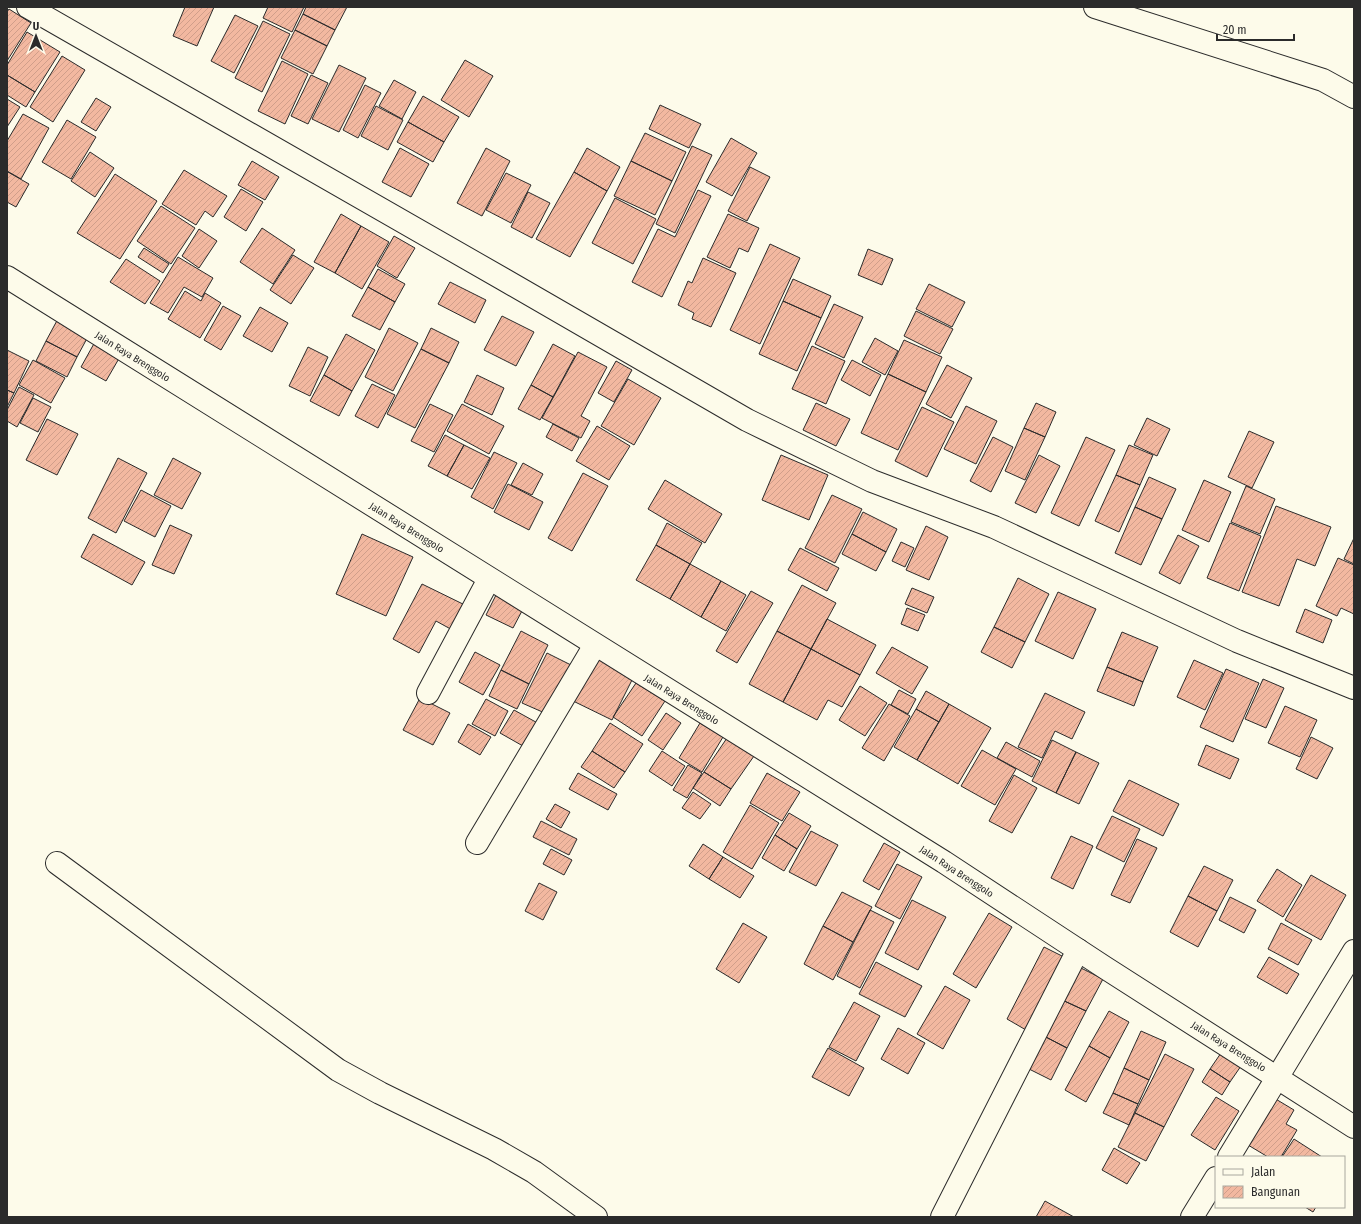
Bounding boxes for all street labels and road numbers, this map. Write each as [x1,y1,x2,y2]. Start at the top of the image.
street label: Jalan Raya Brenggolo [93,329,172,385]
street label: Jalan Raya Brenggolo [367,500,446,556]
street label: Jalan Raya Brenggolo [642,672,721,728]
street label: Jalan Raya Brenggolo [917,844,996,900]
street label: Jalan Raya Brenggolo [1189,1019,1268,1075]

